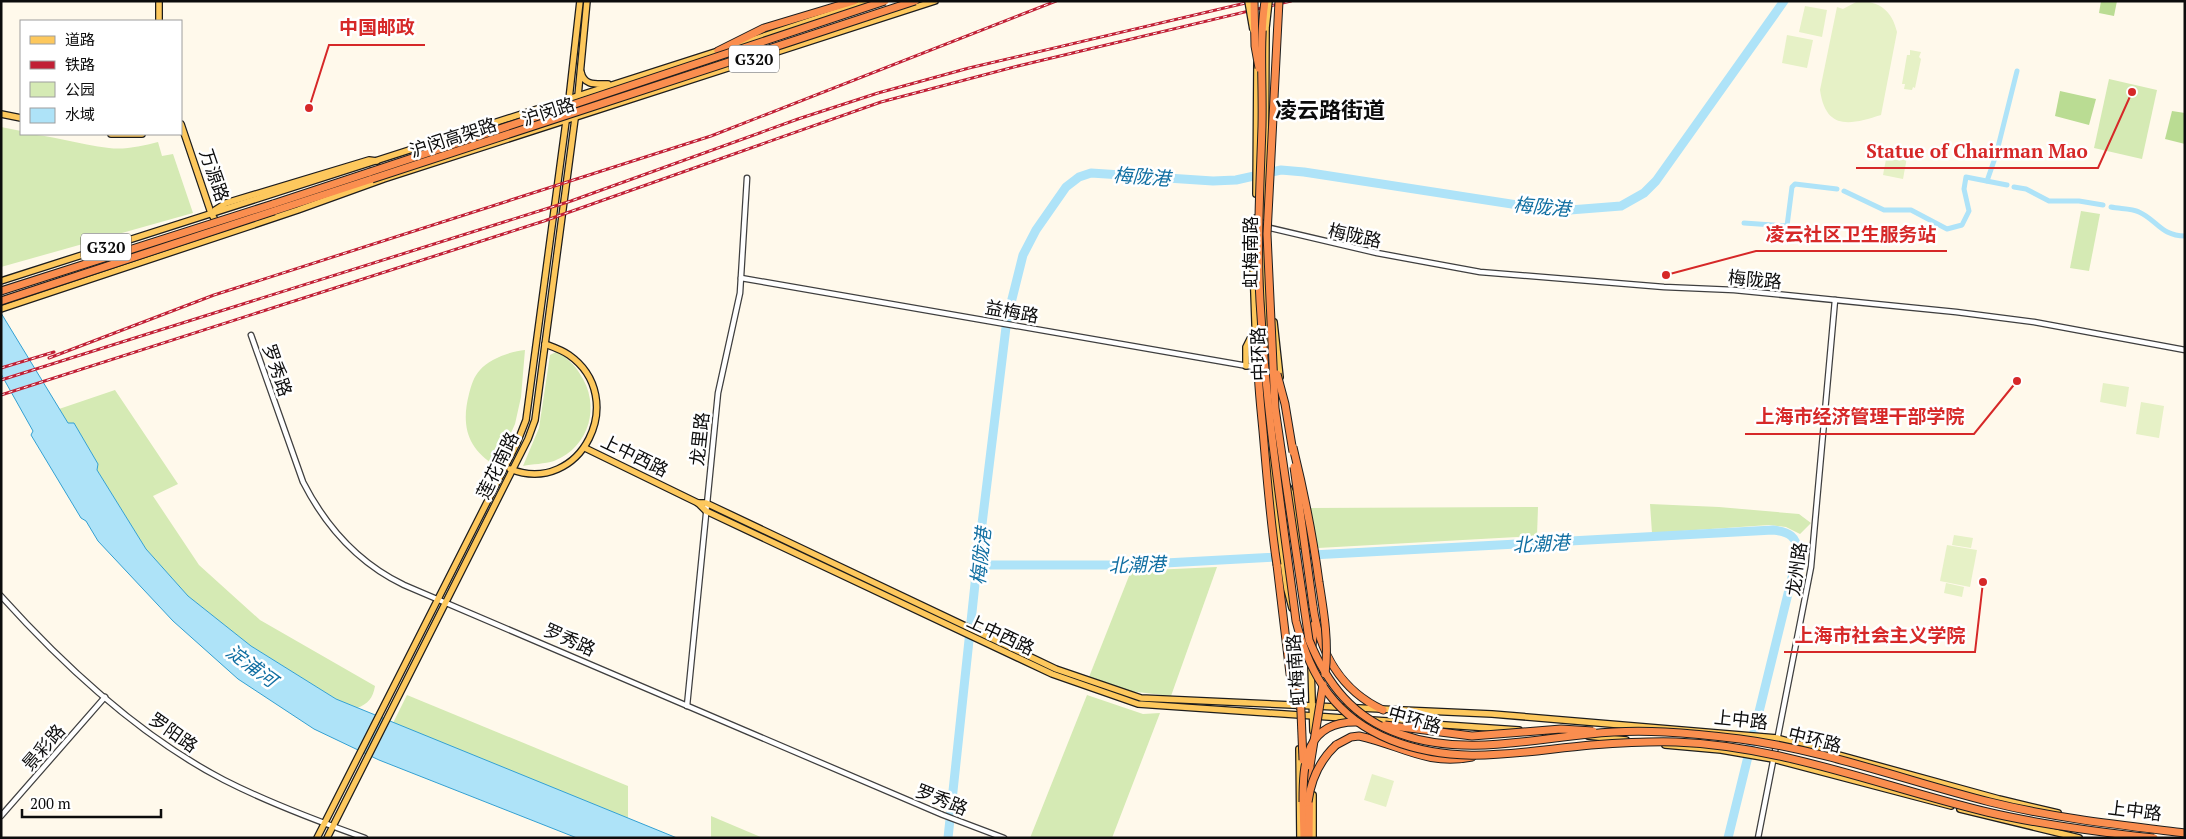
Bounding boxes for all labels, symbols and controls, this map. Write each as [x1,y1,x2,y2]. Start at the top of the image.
callout: 中国邮政 [329,11,425,45]
text: 中国邮政 [339,14,415,39]
legend [20,20,182,135]
text: 道路 [65,29,95,49]
road number: G320 [729,46,779,72]
text: 铁路 [65,54,95,74]
text: 公园 [65,79,95,99]
street label: 沪闵路 [519,91,577,131]
district label: 凌云路街道 [1275,95,1385,124]
text: 水域 [65,104,95,124]
street label: 沪闵高架路 [406,112,500,162]
callout: Statue of Chairman Mao [1856,134,2098,168]
text: Statue of Chairman Mao [1866,138,2088,163]
street label: 万源路 [195,146,235,204]
water label: 梅陇港 [1113,162,1174,191]
water label: 梅陇港 [1513,191,1574,221]
street label: 虹梅南路 [1238,216,1262,288]
callout: 凌云社区卫生服务站 [1756,217,1947,251]
street label: 梅陇路 [1326,218,1384,252]
text: 凌云社区卫生服务站 [1765,221,1937,246]
road number: G320 [81,233,131,260]
street label: 梅陇路 [1727,265,1783,293]
street label: 益梅路 [983,294,1041,328]
street label: 中环路 [1245,327,1271,381]
street label: 罗秀路 [258,341,298,399]
callout: 上海市经济管理干部学院 [1745,400,1974,434]
text: 上海市经济管理干部学院 [1755,403,1965,428]
street label: 龙里路 [684,411,714,467]
street label: 莲花南路 [470,427,524,503]
street label: 上中西路 [597,428,673,482]
water label: 梅陇港 [965,523,996,586]
water label: 北潮港 [1512,529,1573,557]
street label: 龙州路 [1780,541,1812,597]
water label: 北潮港 [1108,550,1169,577]
street label: 上中西路 [963,608,1039,660]
street label: 罗秀路 [540,617,600,661]
callout: 上海市社会主义学院 [1784,618,1975,652]
text: 上海市社会主义学院 [1794,622,1966,647]
street label: 虹梅南路 [1281,633,1309,707]
water label: 淀浦河 [222,638,286,694]
street label: 中环路 [1386,700,1444,738]
street label: 上中路 [1713,704,1769,734]
street label: 罗阳路 [145,707,203,757]
street label: 景彩路 [16,719,70,775]
street label: 中环路 [1786,721,1844,757]
street label: 罗秀路 [912,778,972,820]
scale bar [22,786,161,818]
text: 200 m [30,793,71,813]
street label: 上中路 [2107,795,2163,825]

